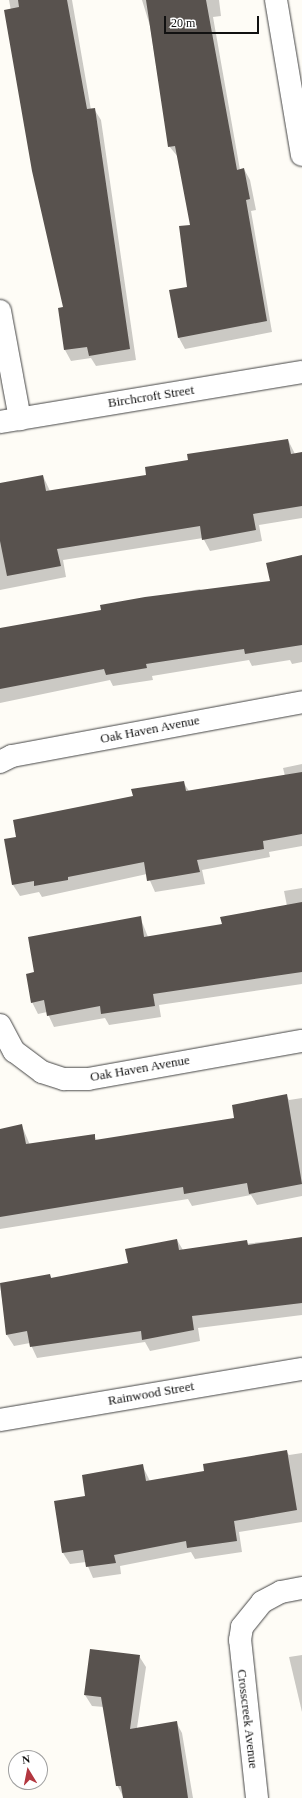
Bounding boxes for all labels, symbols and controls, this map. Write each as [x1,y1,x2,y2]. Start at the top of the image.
scale bar [166,8,261,34]
text: 20 m [171,16,195,30]
street label: Birchcroft Street [107,382,195,412]
street label: Oak Haven Avenue [99,713,201,747]
street label: Oak Haven Avenue [89,1053,191,1085]
street label: Rainwood Street [107,1379,195,1409]
street label: Crosscreek Avenue [233,1668,261,1770]
north arrow [8,1750,48,1790]
text: N [21,1753,31,1766]

